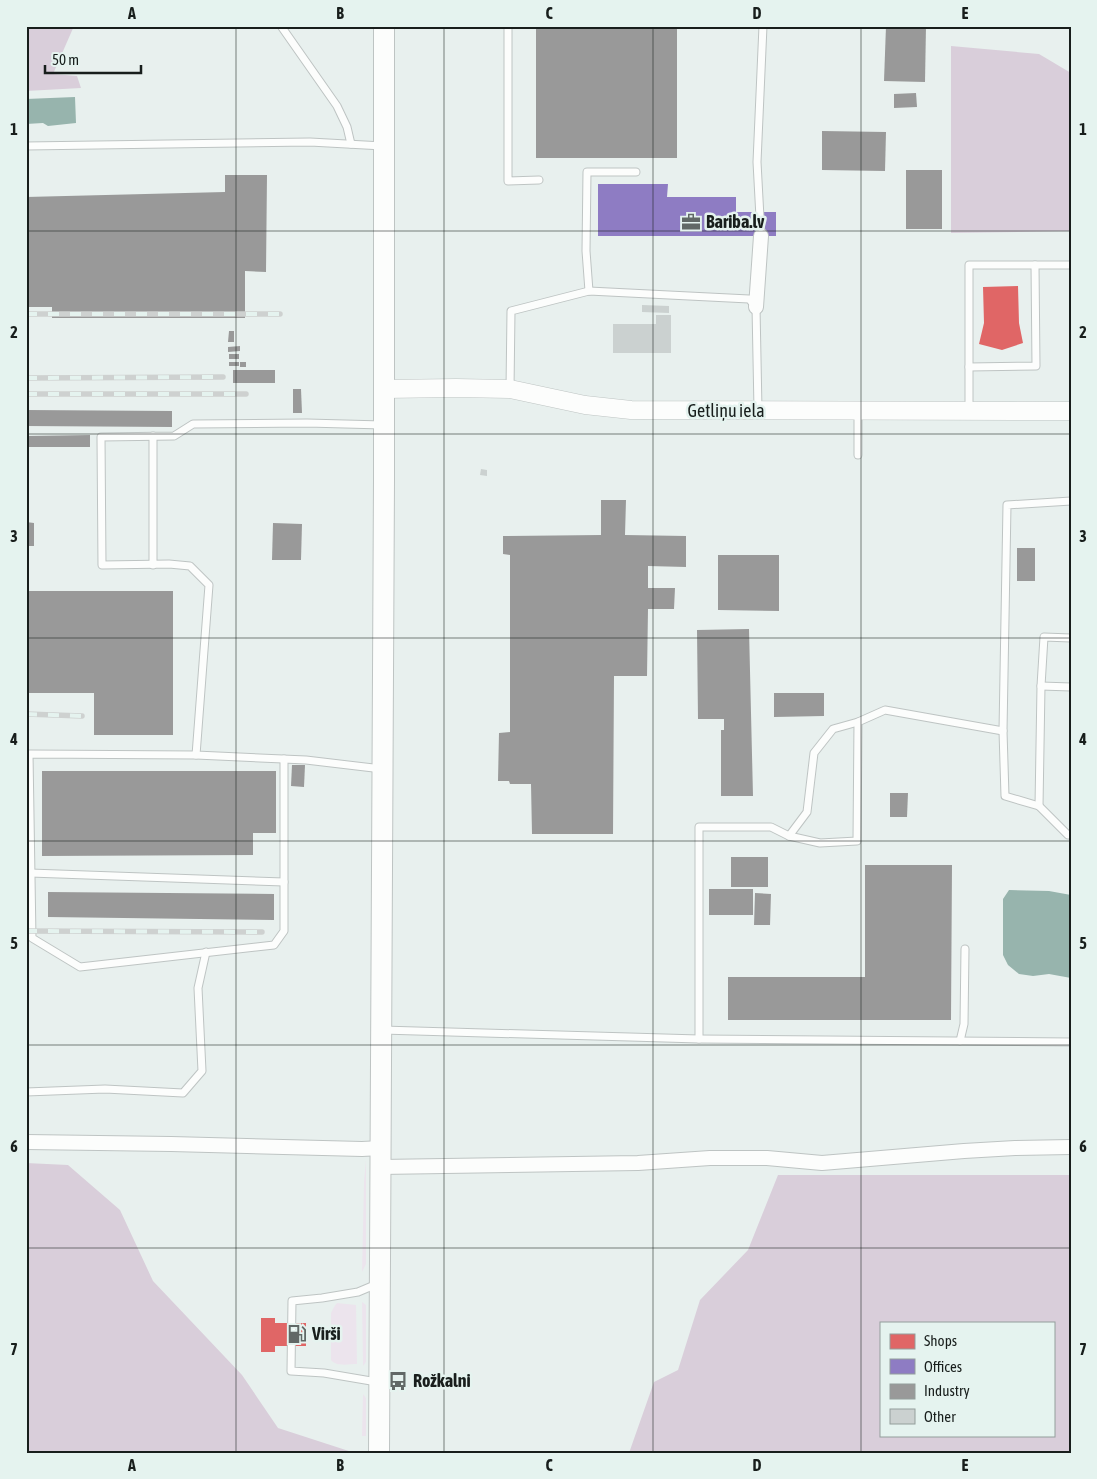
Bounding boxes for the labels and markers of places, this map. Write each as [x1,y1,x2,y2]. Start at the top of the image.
office icon: Bariba.lv [680,211,702,233]
place label: Bariba.lv [706,211,765,232]
fuel station icon: Virši [286,1323,308,1345]
place label: Virši [311,1323,341,1344]
bus stop icon: Rožkalni [387,1370,409,1392]
place label: Rožkalni [413,1370,471,1391]

